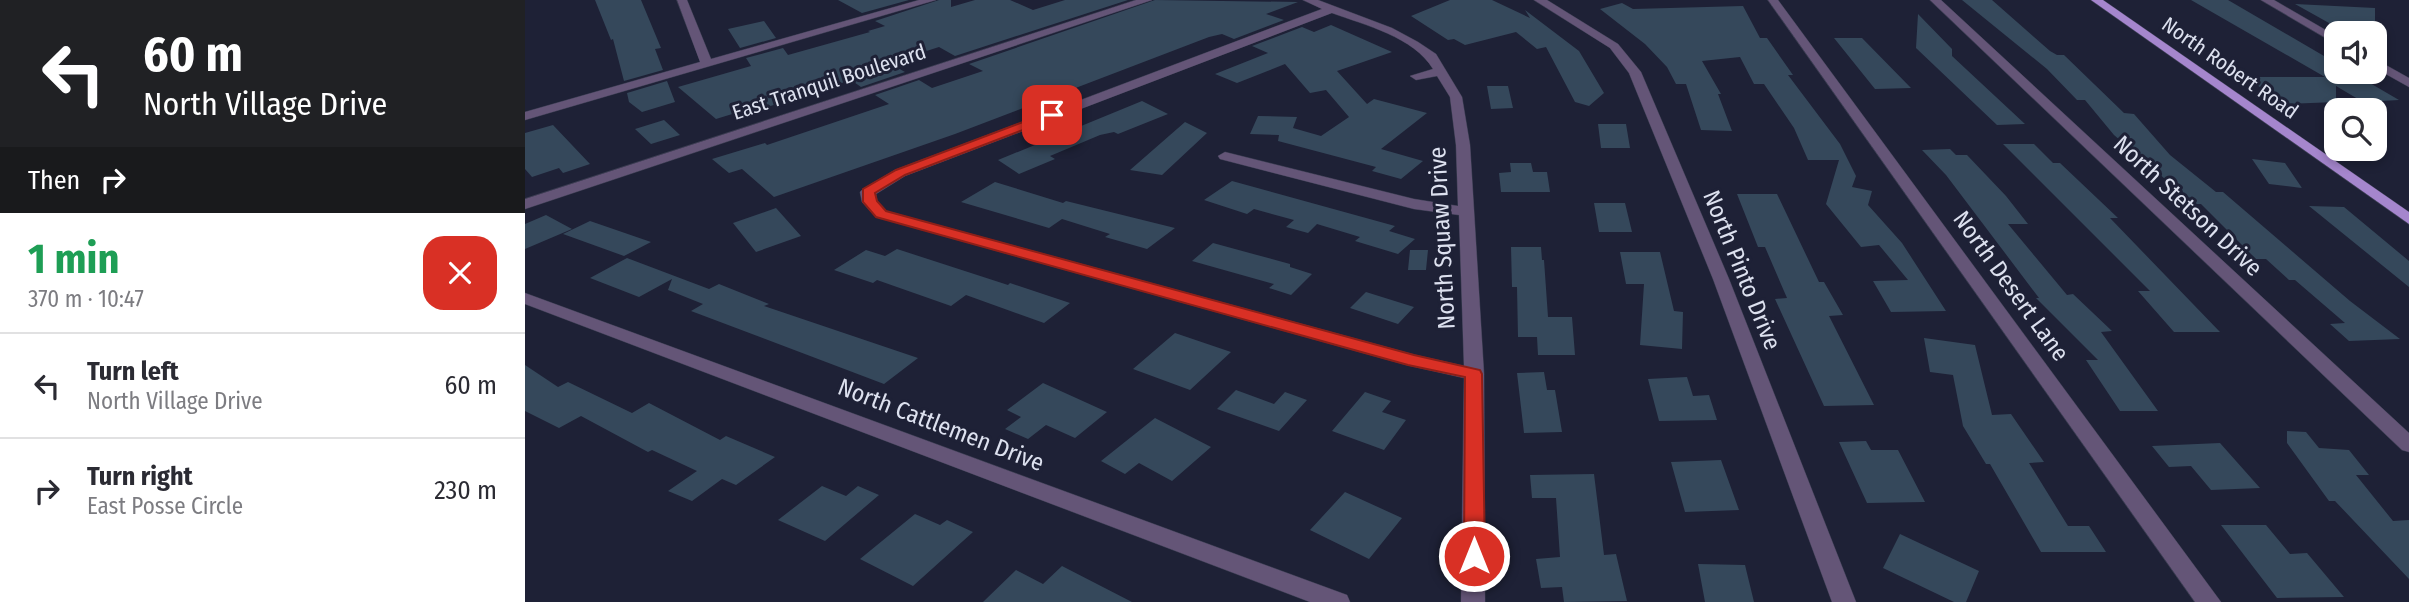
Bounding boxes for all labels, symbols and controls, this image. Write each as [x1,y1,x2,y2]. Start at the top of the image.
street label: North Robert Road [2157,11,2303,125]
map controls [2324,21,2387,161]
button: sound [2324,21,2387,84]
text: 60 m [143,25,243,84]
icon: left [28,28,119,119]
street label: East Tranquil Boulevard [729,38,929,126]
text: North Village Drive [143,85,387,123]
pin [1022,85,1082,145]
icon: arrive [1033,96,1071,134]
button: search [2324,98,2387,161]
street label: North Stetson Drive [2108,130,2268,282]
street label: North Squaw Drive [1423,146,1461,330]
icon: right [94,161,132,199]
text: Then [28,165,80,196]
street label: North Pinto Drive [1697,186,1787,354]
street label: North Desert Lane [1947,206,2075,366]
text: 1 min [28,234,119,284]
button: close [423,236,497,310]
text: 370 m · 10:47 [28,285,144,313]
text: Turn left [87,356,179,387]
icon: left [28,367,66,405]
text: 60 m [444,370,497,401]
street label: North Cattlemen Drive [834,373,1048,477]
text: North Village Drive [87,387,263,415]
text: Turn right [87,461,193,492]
icon: right [28,472,66,510]
text: 230 m [434,475,497,506]
text: East Posse Circle [87,492,243,520]
position arrow [1437,519,1511,593]

